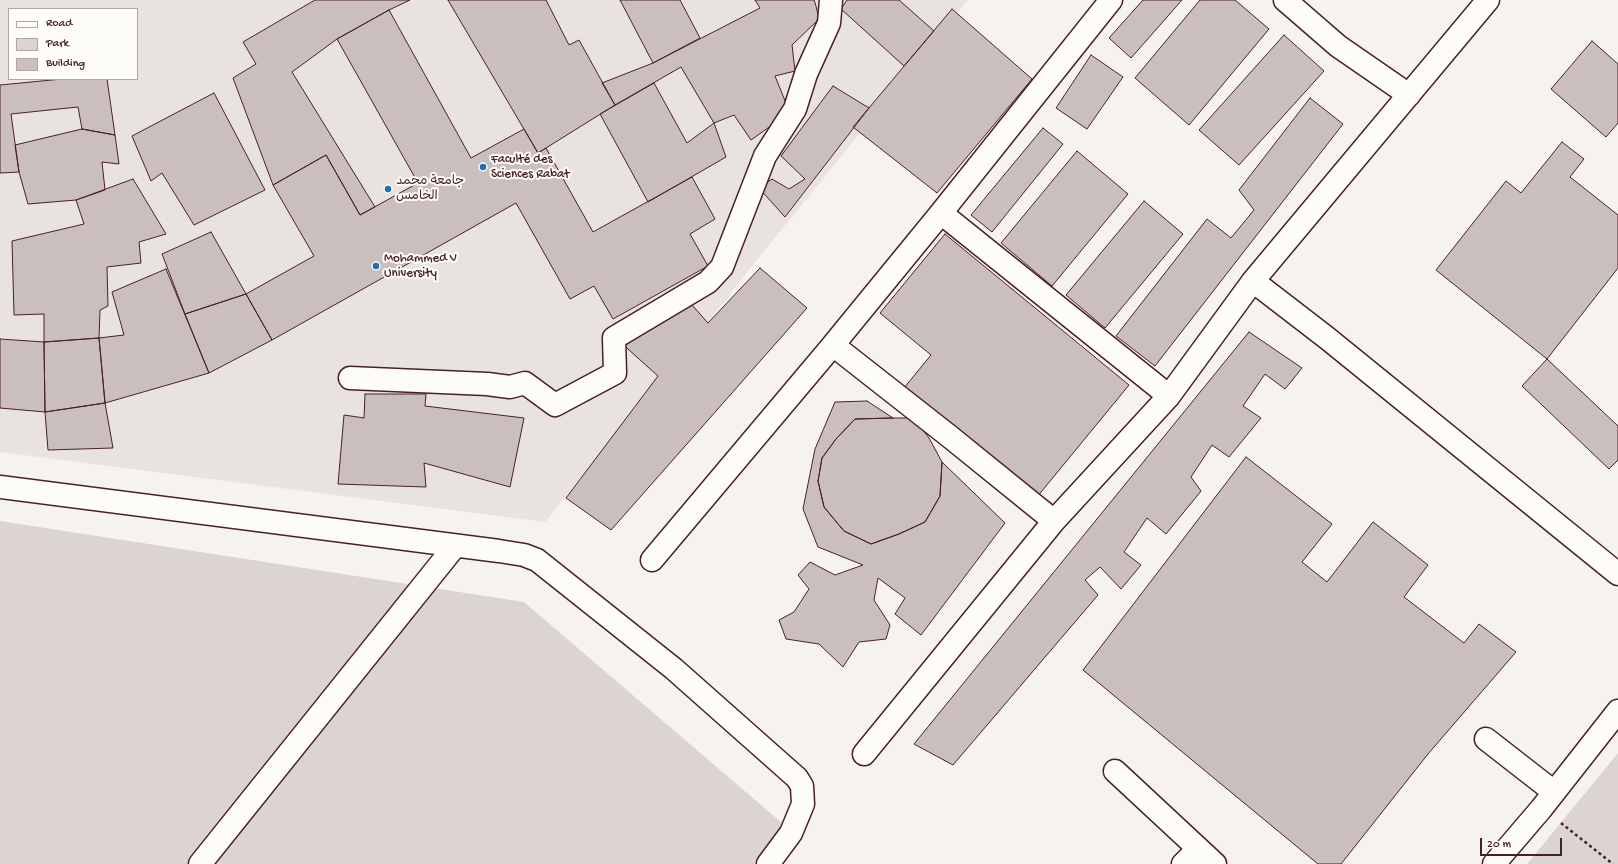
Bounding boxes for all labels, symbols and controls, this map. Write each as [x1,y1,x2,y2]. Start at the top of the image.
legend [8,8,138,80]
text: Road [46,17,72,31]
text: Park [46,37,69,51]
text: Building [46,57,85,71]
place label: Faculté des Sciences Rabat [491,152,570,183]
marker: Faculté des Sciences Rabat [478,162,488,172]
place label: جامعة محمد الخامس [396,174,464,205]
marker: جامعة محمد الخامس [383,184,393,194]
place label: Mohammed V University [384,251,457,282]
marker: Mohammed V University [371,261,381,271]
scale bar [1482,830,1564,856]
text: 20 m [1487,838,1511,852]

